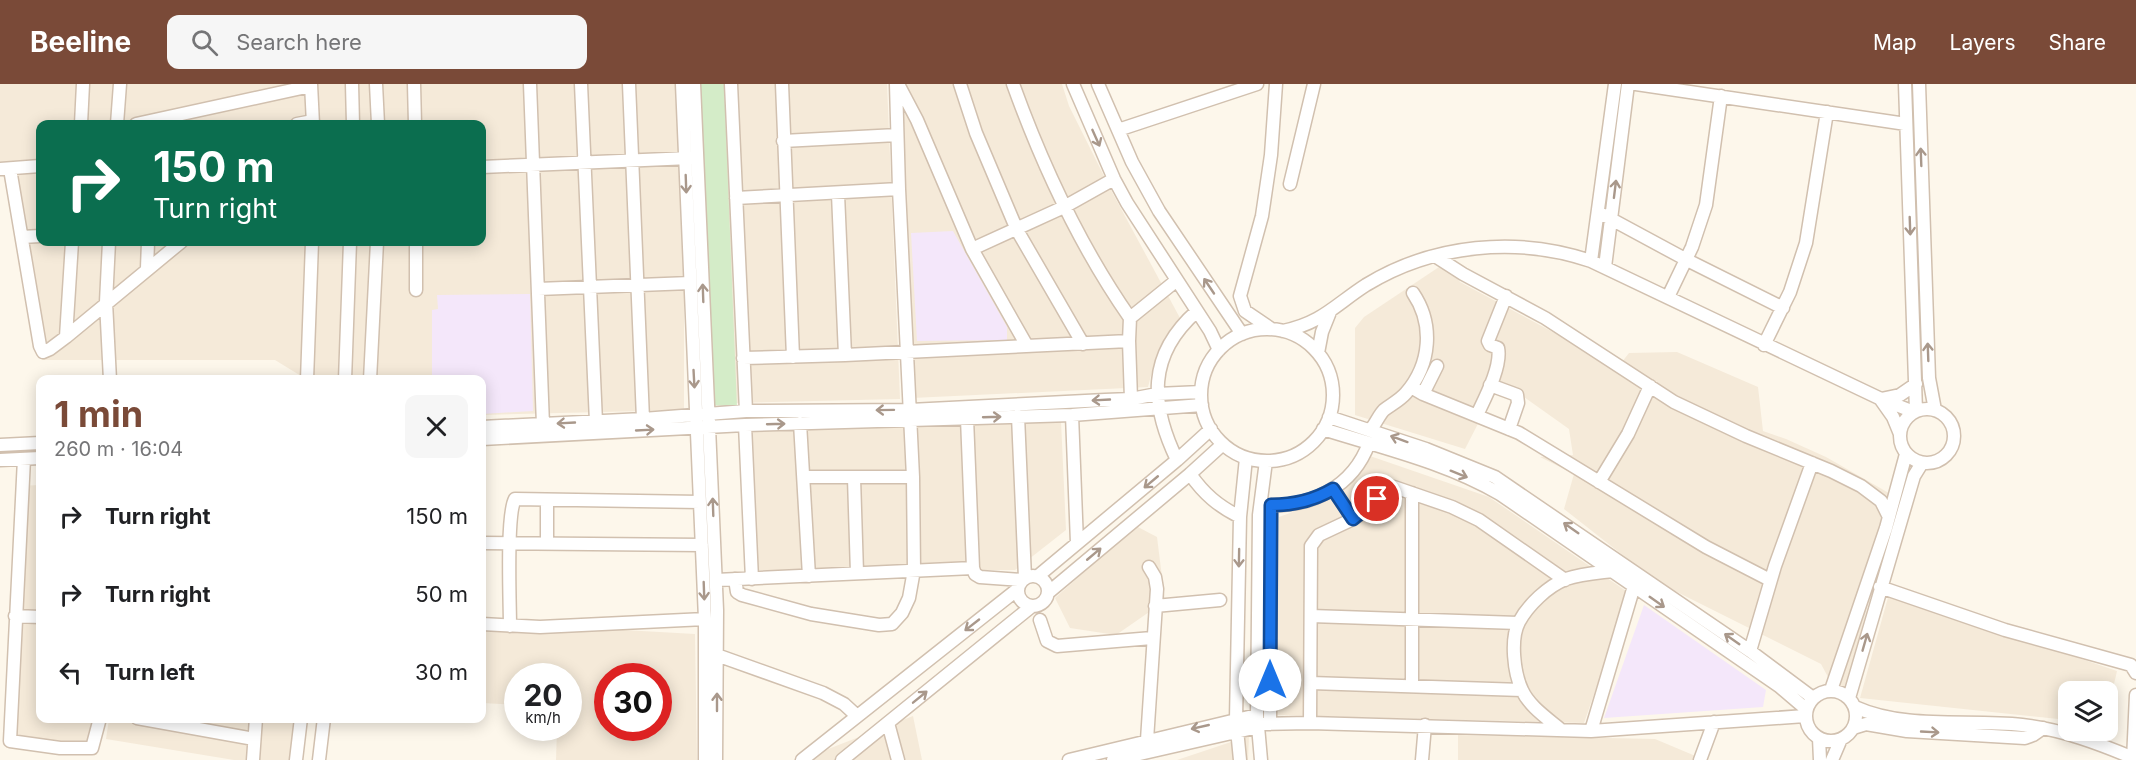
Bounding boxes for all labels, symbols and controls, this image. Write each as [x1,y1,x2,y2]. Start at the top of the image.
search box [167,15,587,69]
text: Beeline [30,25,131,59]
icon: search [188,26,221,59]
text: Search here [236,29,362,55]
text: Map [1873,30,1917,55]
text: Layers [1950,30,2016,55]
text: Share [2049,30,2106,55]
one-way arrow [1091,128,1102,146]
text: 150 m [153,141,275,192]
icon: right [54,144,132,222]
one-way arrow [1916,148,1927,168]
one-way arrow [680,174,691,194]
one-way arrow [1610,179,1621,199]
text: Turn right [153,192,277,225]
one-way arrow [1905,216,1916,236]
one-way arrow [1203,278,1215,295]
one-way arrow [698,283,709,303]
one-way arrow [1922,343,1934,363]
one-way arrow [689,369,700,389]
text: 1 min [54,392,143,436]
button: close [405,395,468,458]
one-way arrow [1092,395,1112,406]
one-way arrow [876,404,896,416]
one-way arrow [981,412,1001,423]
one-way arrow [557,418,577,429]
one-way arrow [765,419,785,430]
one-way arrow [634,425,654,436]
one-way arrow [1390,433,1409,444]
text: 260 m · 16:04 [54,437,183,461]
one-way arrow [1449,469,1467,480]
pin [1351,473,1402,524]
one-way arrow [1143,475,1159,488]
icon: arrive [1360,482,1393,515]
one-way arrow [707,497,718,517]
icon: right [54,500,87,533]
text: Turn right [105,503,211,529]
text: 150 m [406,503,468,529]
one-way arrow [1563,522,1580,534]
one-way arrow [1234,547,1245,567]
one-way arrow [1086,548,1102,561]
icon: right [54,578,87,611]
text: Turn right [105,581,211,607]
text: 50 m [415,581,468,607]
one-way arrow [699,581,710,601]
one-way arrow [1648,596,1665,608]
one-way arrow [965,619,981,632]
one-way arrow [1860,632,1871,651]
one-way arrow [1724,633,1740,645]
position arrow [1238,648,1302,712]
icon: left [54,656,87,689]
text: Turn left [105,659,195,685]
text: 30 m [415,659,468,685]
speed limit sign: 30 [594,663,672,741]
text: 20 [523,677,563,713]
map controls [2058,681,2118,741]
button: layers [2058,681,2118,741]
one-way arrow [912,690,928,703]
one-way arrow [711,692,723,712]
text: km/h [525,708,561,727]
one-way arrow [1191,722,1210,734]
one-way arrow [1920,727,1940,738]

